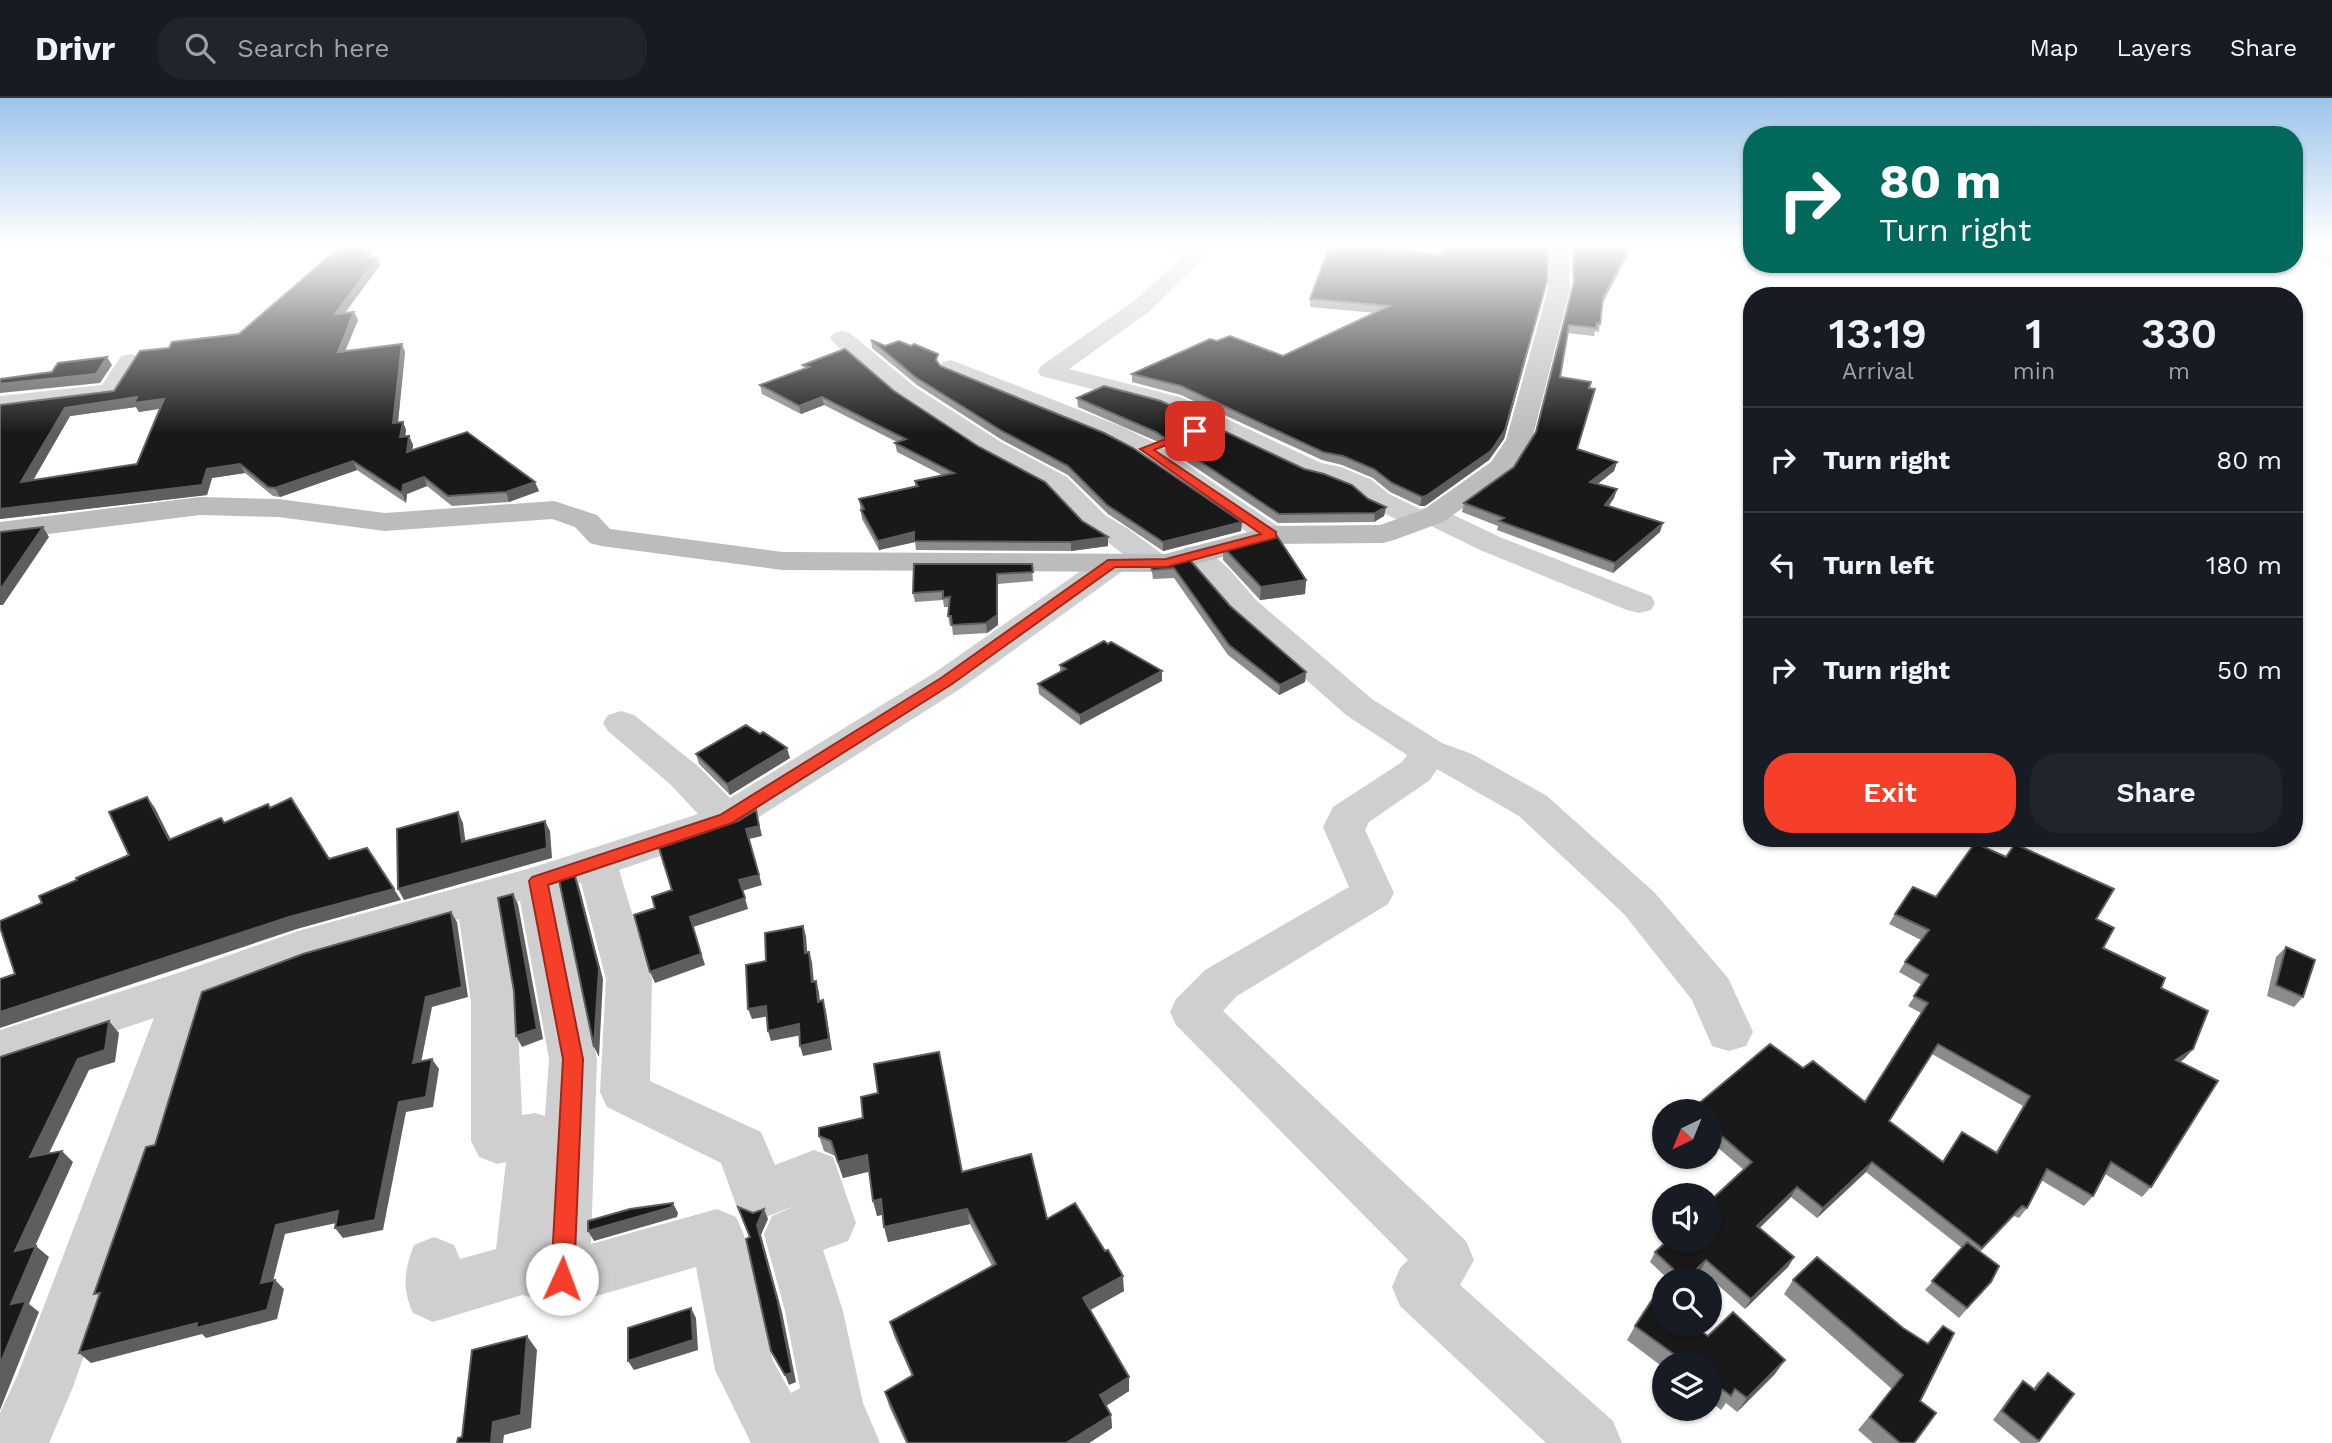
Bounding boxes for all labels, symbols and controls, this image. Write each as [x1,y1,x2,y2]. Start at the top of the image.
search box [157,17,647,80]
text: Drivr [35,29,115,68]
icon: search [181,29,219,67]
text: Search here [237,33,390,63]
text: Map [2030,34,2078,62]
text: Layers [2116,34,2192,62]
text: Share [2230,34,2297,62]
text: 80 m [1879,152,2001,210]
icon: right [1764,154,1855,245]
text: Turn right [1879,211,2031,249]
text: 13:19 [1829,309,1927,358]
text: 1 [2025,309,2043,358]
text: 330 [2141,309,2217,358]
text: Arrival [1842,358,1914,385]
text: min [2013,358,2055,385]
text: m [2168,358,2190,385]
pin [1165,401,1225,461]
icon: arrive [1176,412,1214,450]
icon: right [1764,441,1802,479]
text: Turn right [1823,445,1950,475]
text: 80 m [2216,445,2282,475]
icon: left [1764,546,1802,584]
text: Turn left [1823,550,1934,580]
text: 180 m [2206,550,2282,580]
icon: right [1764,651,1802,689]
text: Turn right [1823,655,1950,685]
text: 50 m [2217,655,2282,685]
button: Exit [1764,753,2016,833]
button: Share [2030,753,2282,833]
north arrow [1652,1099,1722,1169]
map controls [1652,1099,1722,1421]
button: sound [1652,1183,1722,1253]
position arrow [525,1242,599,1316]
button: search [1652,1267,1722,1337]
button: layers [1652,1351,1722,1421]

